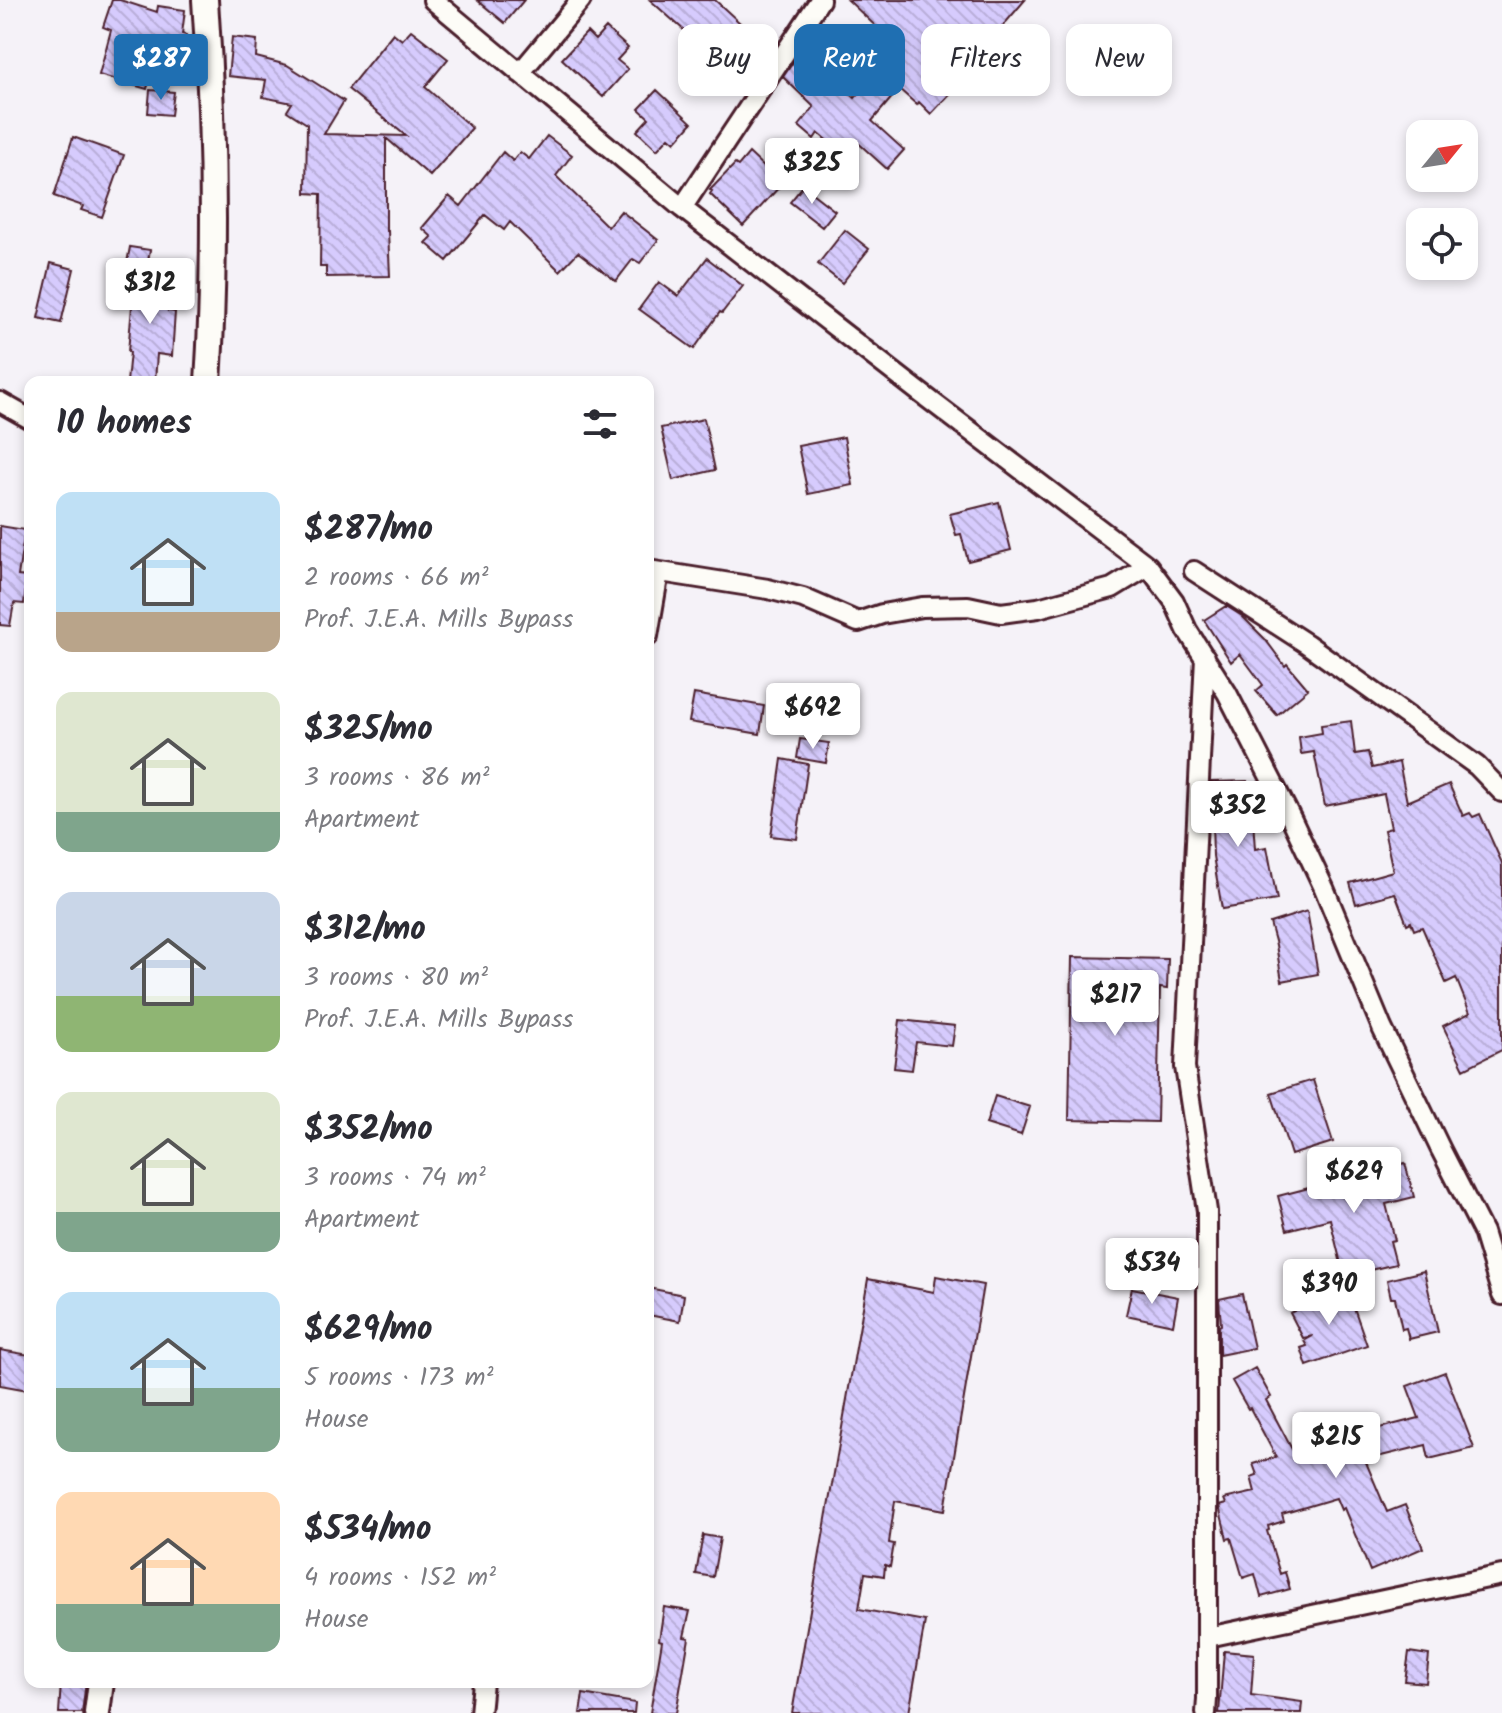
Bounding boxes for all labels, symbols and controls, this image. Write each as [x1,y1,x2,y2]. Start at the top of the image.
chip: Buy [678,24,778,96]
chip: Rent [794,24,905,96]
chip: Filters [921,24,1050,96]
chip: New [1066,24,1172,96]
pin: $287 [114,34,208,102]
text: $287 [132,39,190,81]
north arrow [1406,120,1478,192]
map controls [1406,120,1478,280]
pin: $325 [765,138,859,206]
text: $325 [783,143,841,185]
button: locate [1406,208,1478,280]
pin: $312 [103,258,197,326]
text: $312 [124,263,176,305]
text: 10 homes [56,397,192,451]
icon: filters [578,402,622,446]
text: $287/mo [304,503,433,557]
icon: home [120,524,216,620]
text: 2 rooms · 66 m² [304,557,489,599]
text: Prof. J.E.A. Mills Bypass [304,599,573,641]
pin: $692 [766,683,860,751]
text: $692 [784,688,842,730]
text: $325/mo [304,703,433,757]
icon: home [120,724,216,820]
text: 3 rooms · 86 m² [304,757,489,799]
pin: $352 [1191,781,1285,849]
text: $352 [1209,786,1267,828]
text: Apartment [304,799,419,841]
text: $312/mo [304,903,426,957]
icon: home [120,924,216,1020]
text: 3 rooms · 80 m² [304,957,488,999]
pin: $217 [1068,970,1162,1038]
text: $217 [1090,975,1140,1017]
text: Prof. J.E.A. Mills Bypass [304,999,573,1041]
text: $352/mo [304,1103,433,1157]
icon: home [120,1124,216,1220]
pin: $629 [1307,1147,1401,1215]
text: $629 [1325,1152,1383,1194]
text: 3 rooms · 74 m² [304,1157,486,1199]
text: Apartment [304,1199,419,1241]
pin: $534 [1105,1238,1199,1306]
text: $534 [1124,1243,1180,1285]
pin: $390 [1282,1259,1376,1327]
text: $390 [1301,1264,1357,1306]
text: $629/mo [304,1303,433,1357]
icon: home [120,1324,216,1420]
text: 5 rooms · 173 m² [304,1357,493,1399]
text: House [304,1399,368,1441]
pin: $215 [1289,1412,1383,1480]
text: $215 [1310,1417,1362,1459]
text: $534/mo [304,1503,431,1557]
icon: home [120,1524,216,1620]
text: 4 rooms · 152 m² [304,1557,496,1599]
text: House [304,1599,368,1641]

